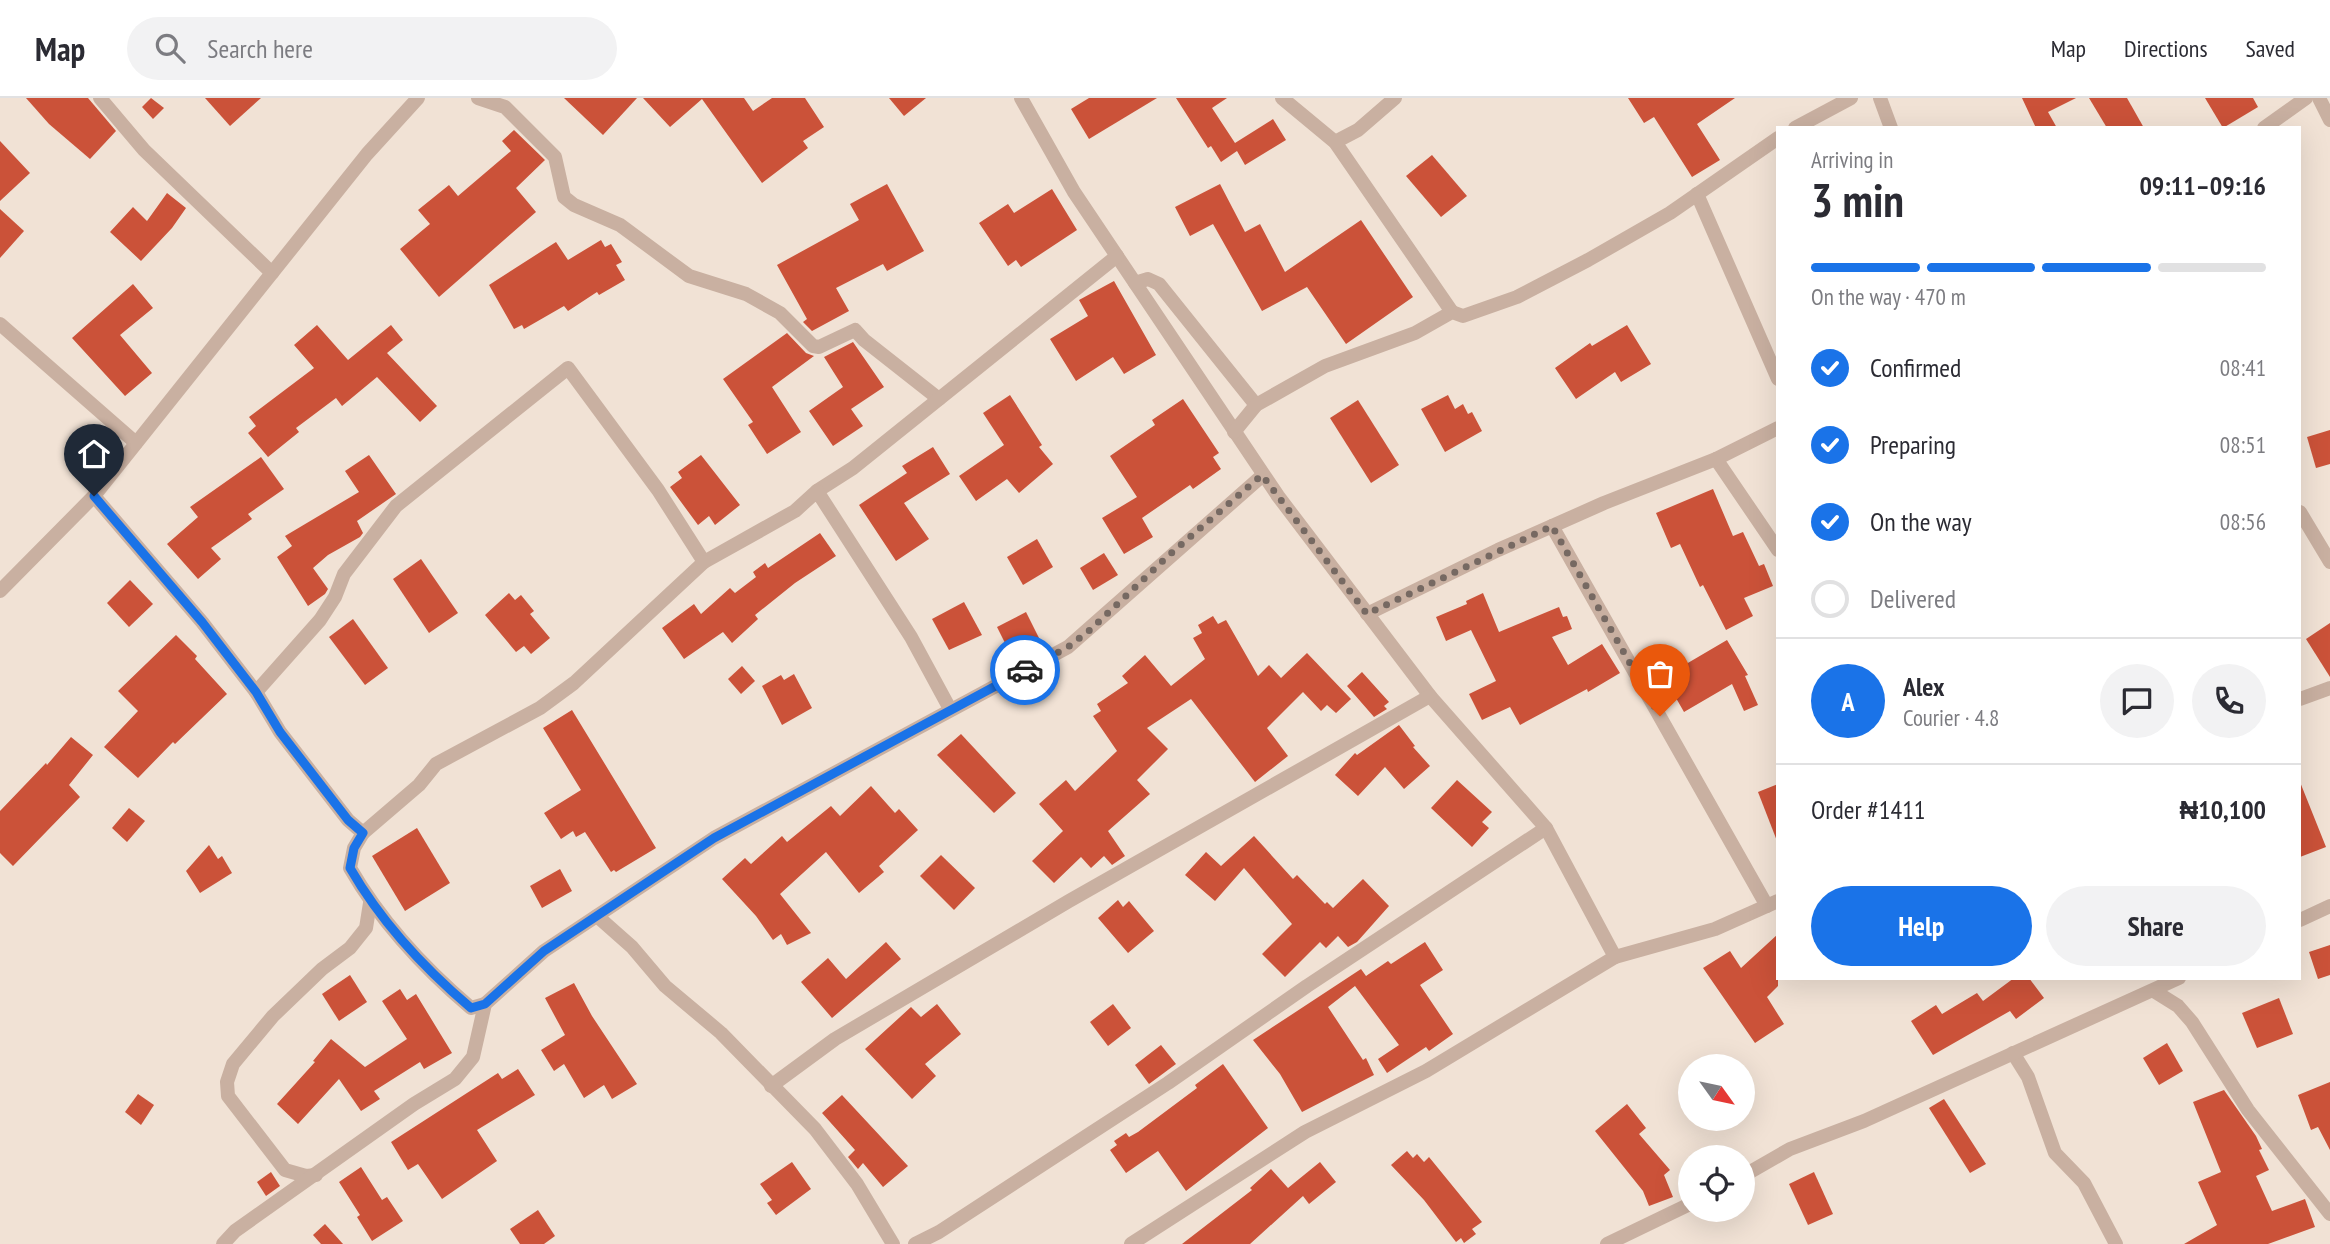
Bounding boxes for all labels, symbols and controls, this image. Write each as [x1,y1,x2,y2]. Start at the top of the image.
search box [127,17,617,80]
text: Map [35,27,85,70]
icon: search [151,29,189,67]
text: Search here [207,32,313,65]
text: Map [2051,33,2086,64]
text: Directions [2124,33,2208,64]
text: Saved [2246,33,2295,64]
text: Arriving in [1811,145,1893,174]
text: 09:11–09:16 [2139,169,2266,202]
text: 3 min [1811,170,1904,230]
text: On the way · 470 m [1811,282,1966,311]
icon: check [1811,349,1849,387]
text: Confirmed [1870,351,1961,384]
text: 08:41 [2220,353,2266,382]
pin [64,424,124,496]
icon: check [1811,426,1849,464]
text: Preparing [1870,428,1956,461]
text: 08:51 [2220,430,2266,459]
icon: home [75,435,113,473]
icon: check [1811,503,1849,541]
text: On the way [1870,505,1972,538]
text: 08:56 [2220,507,2266,536]
text: Delivered [1870,582,1956,615]
courier [990,635,1060,705]
pin [1630,644,1690,716]
icon: car [1006,651,1044,689]
icon: bag [1641,655,1679,693]
button: chat [2100,664,2174,738]
button: phone [2192,664,2266,738]
text: Alex [1903,670,1944,703]
text: A [1841,685,1855,718]
text: Courier · 4.8 [1903,703,1999,732]
text: Order #1411 [1811,793,1926,826]
text: ₦10,100 [2179,793,2266,826]
button: Help [1811,886,2032,966]
button: Share [2046,886,2266,966]
north arrow [1678,1054,1755,1130]
map controls [1678,1054,1755,1222]
button: locate [1678,1145,1755,1222]

